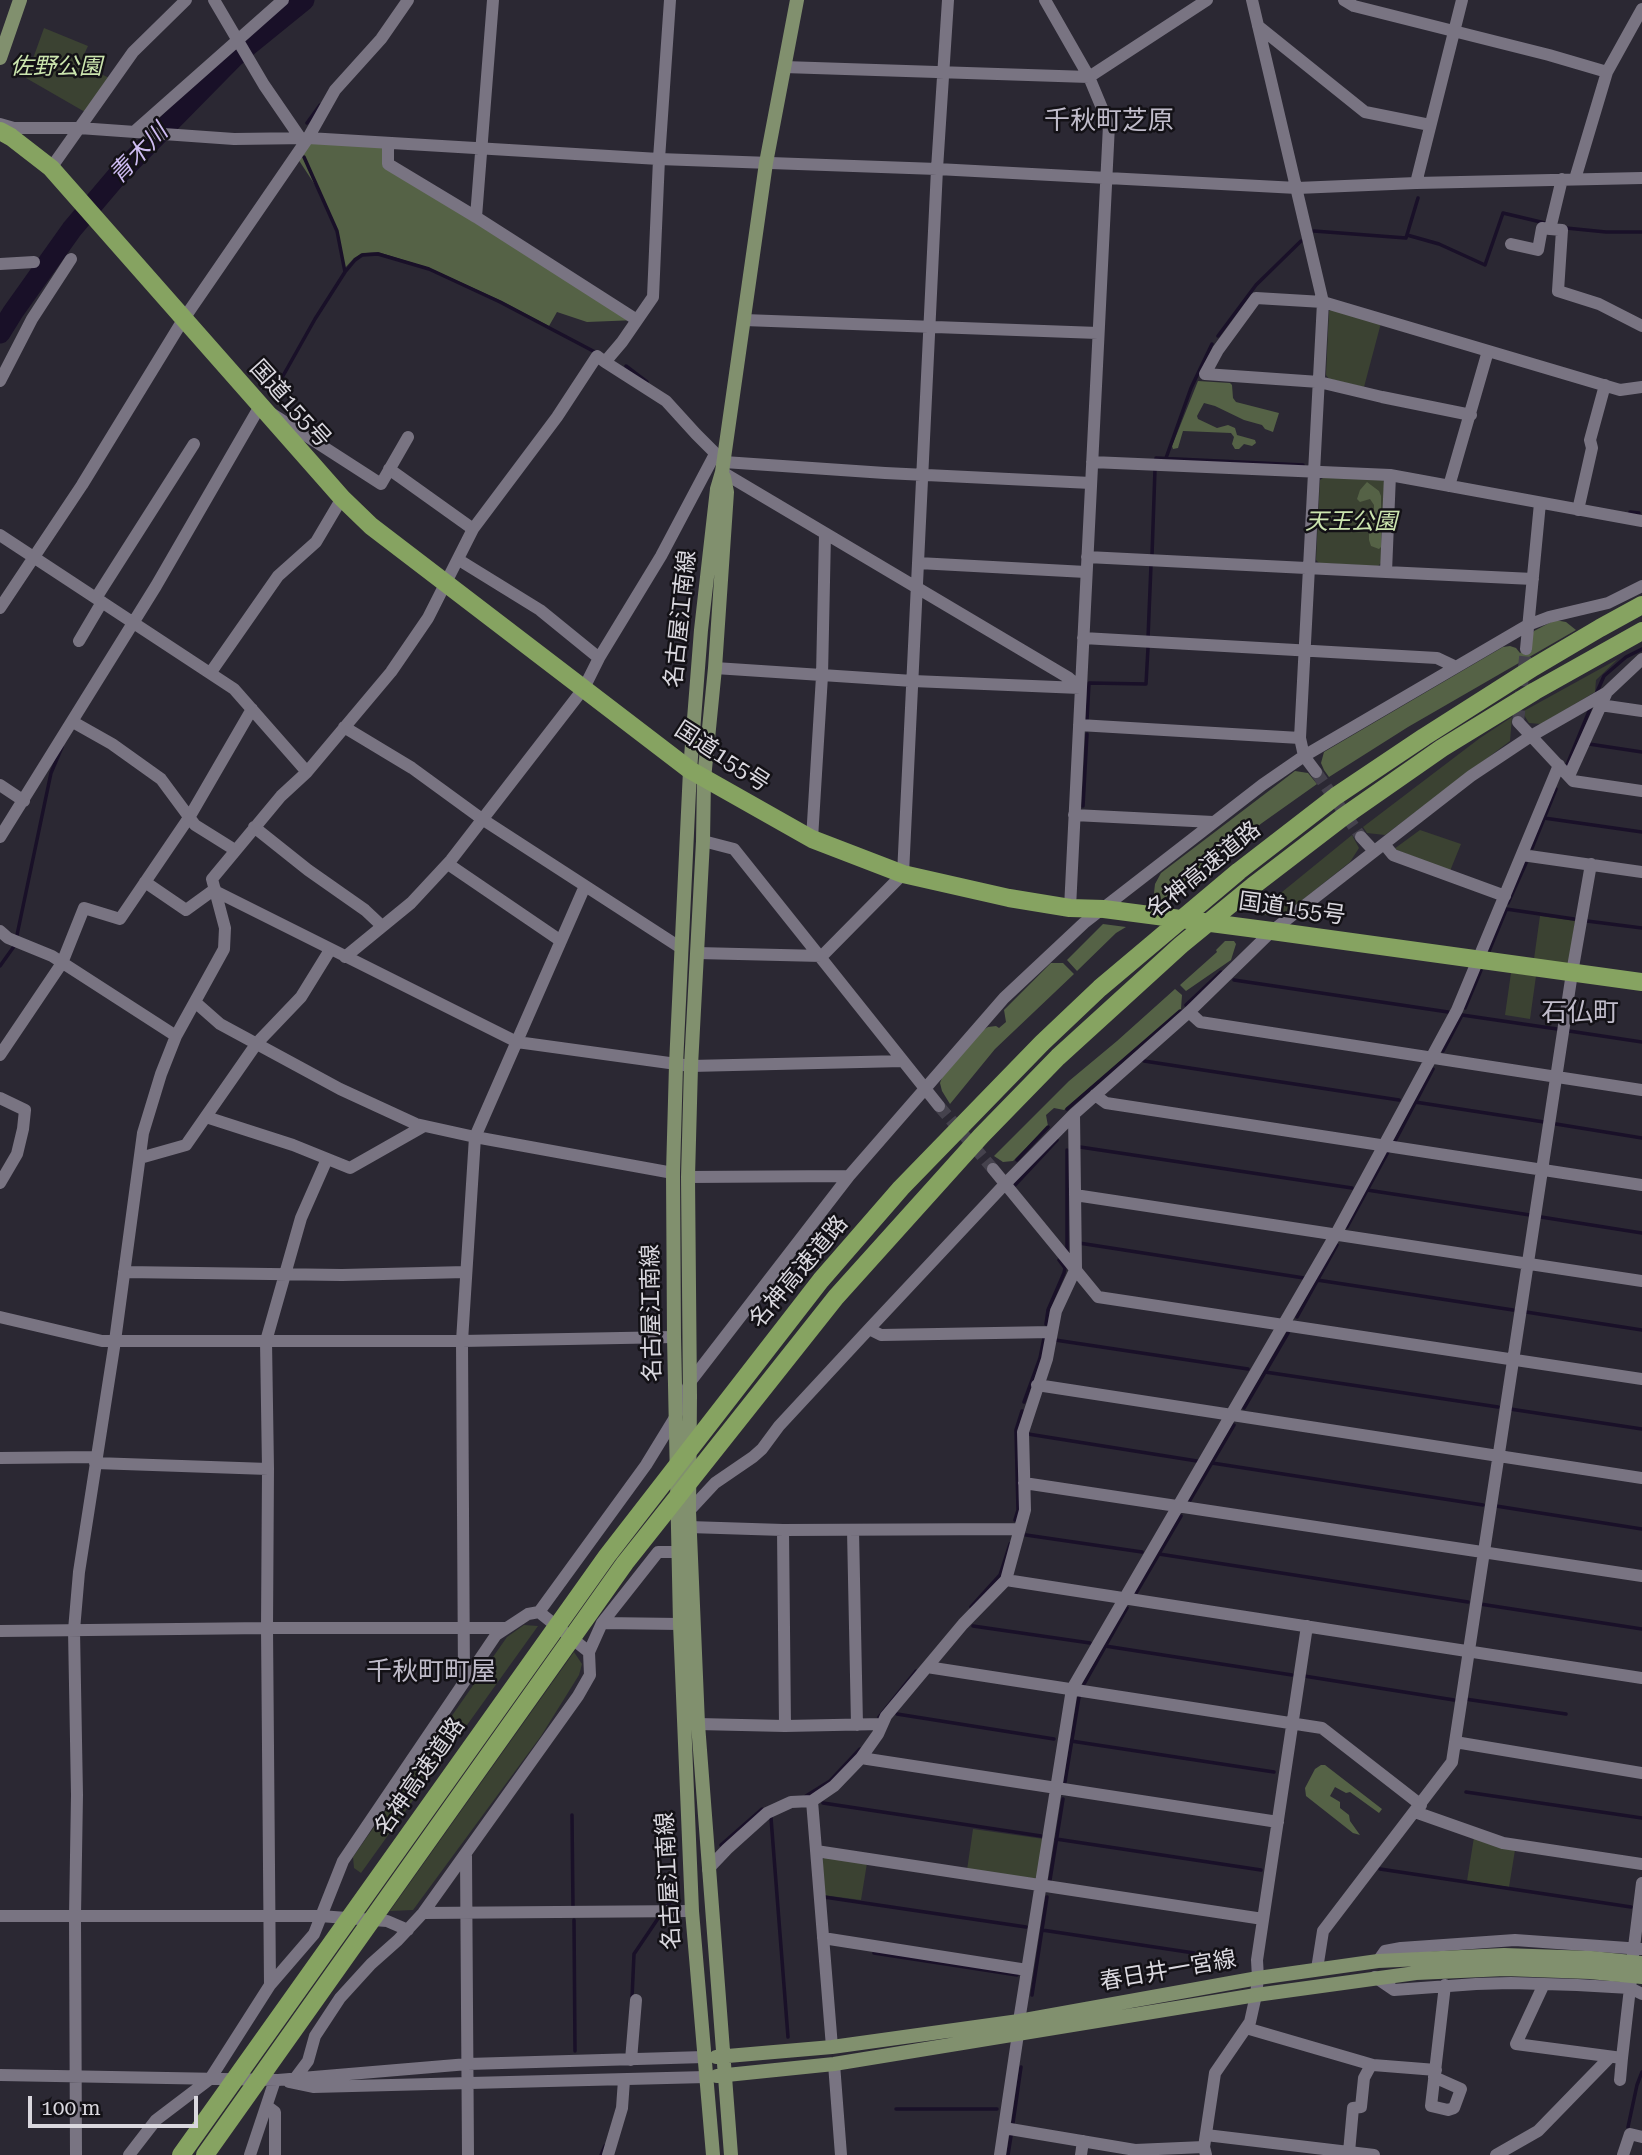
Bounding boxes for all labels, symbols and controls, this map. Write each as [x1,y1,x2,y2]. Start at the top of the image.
park label: 佐野公園 [10,53,102,81]
district label: 千秋町芝原 [1044,105,1174,137]
water label: 青木川 [104,118,174,190]
street label: 国道155号 [244,355,336,453]
park label: 天王公園 [1305,508,1397,536]
street label: 名古屋江南線 [660,549,702,689]
street label: 国道155号 [669,716,775,798]
street label: 名神高速道路 [1142,816,1266,924]
street label: 国道155号 [1237,888,1347,930]
district label: 石仏町 [1541,997,1619,1029]
street label: 名神高速道路 [744,1210,854,1334]
street label: 名古屋江南線 [637,1244,667,1382]
district label: 千秋町町屋 [366,1656,496,1688]
street label: 名神高速道路 [369,1713,471,1841]
street label: 名古屋江南線 [652,1811,686,1951]
street label: 春日井一宮線 [1098,1945,1238,1997]
scale bar [32,2082,201,2126]
text: 100 m [41,2096,101,2120]

